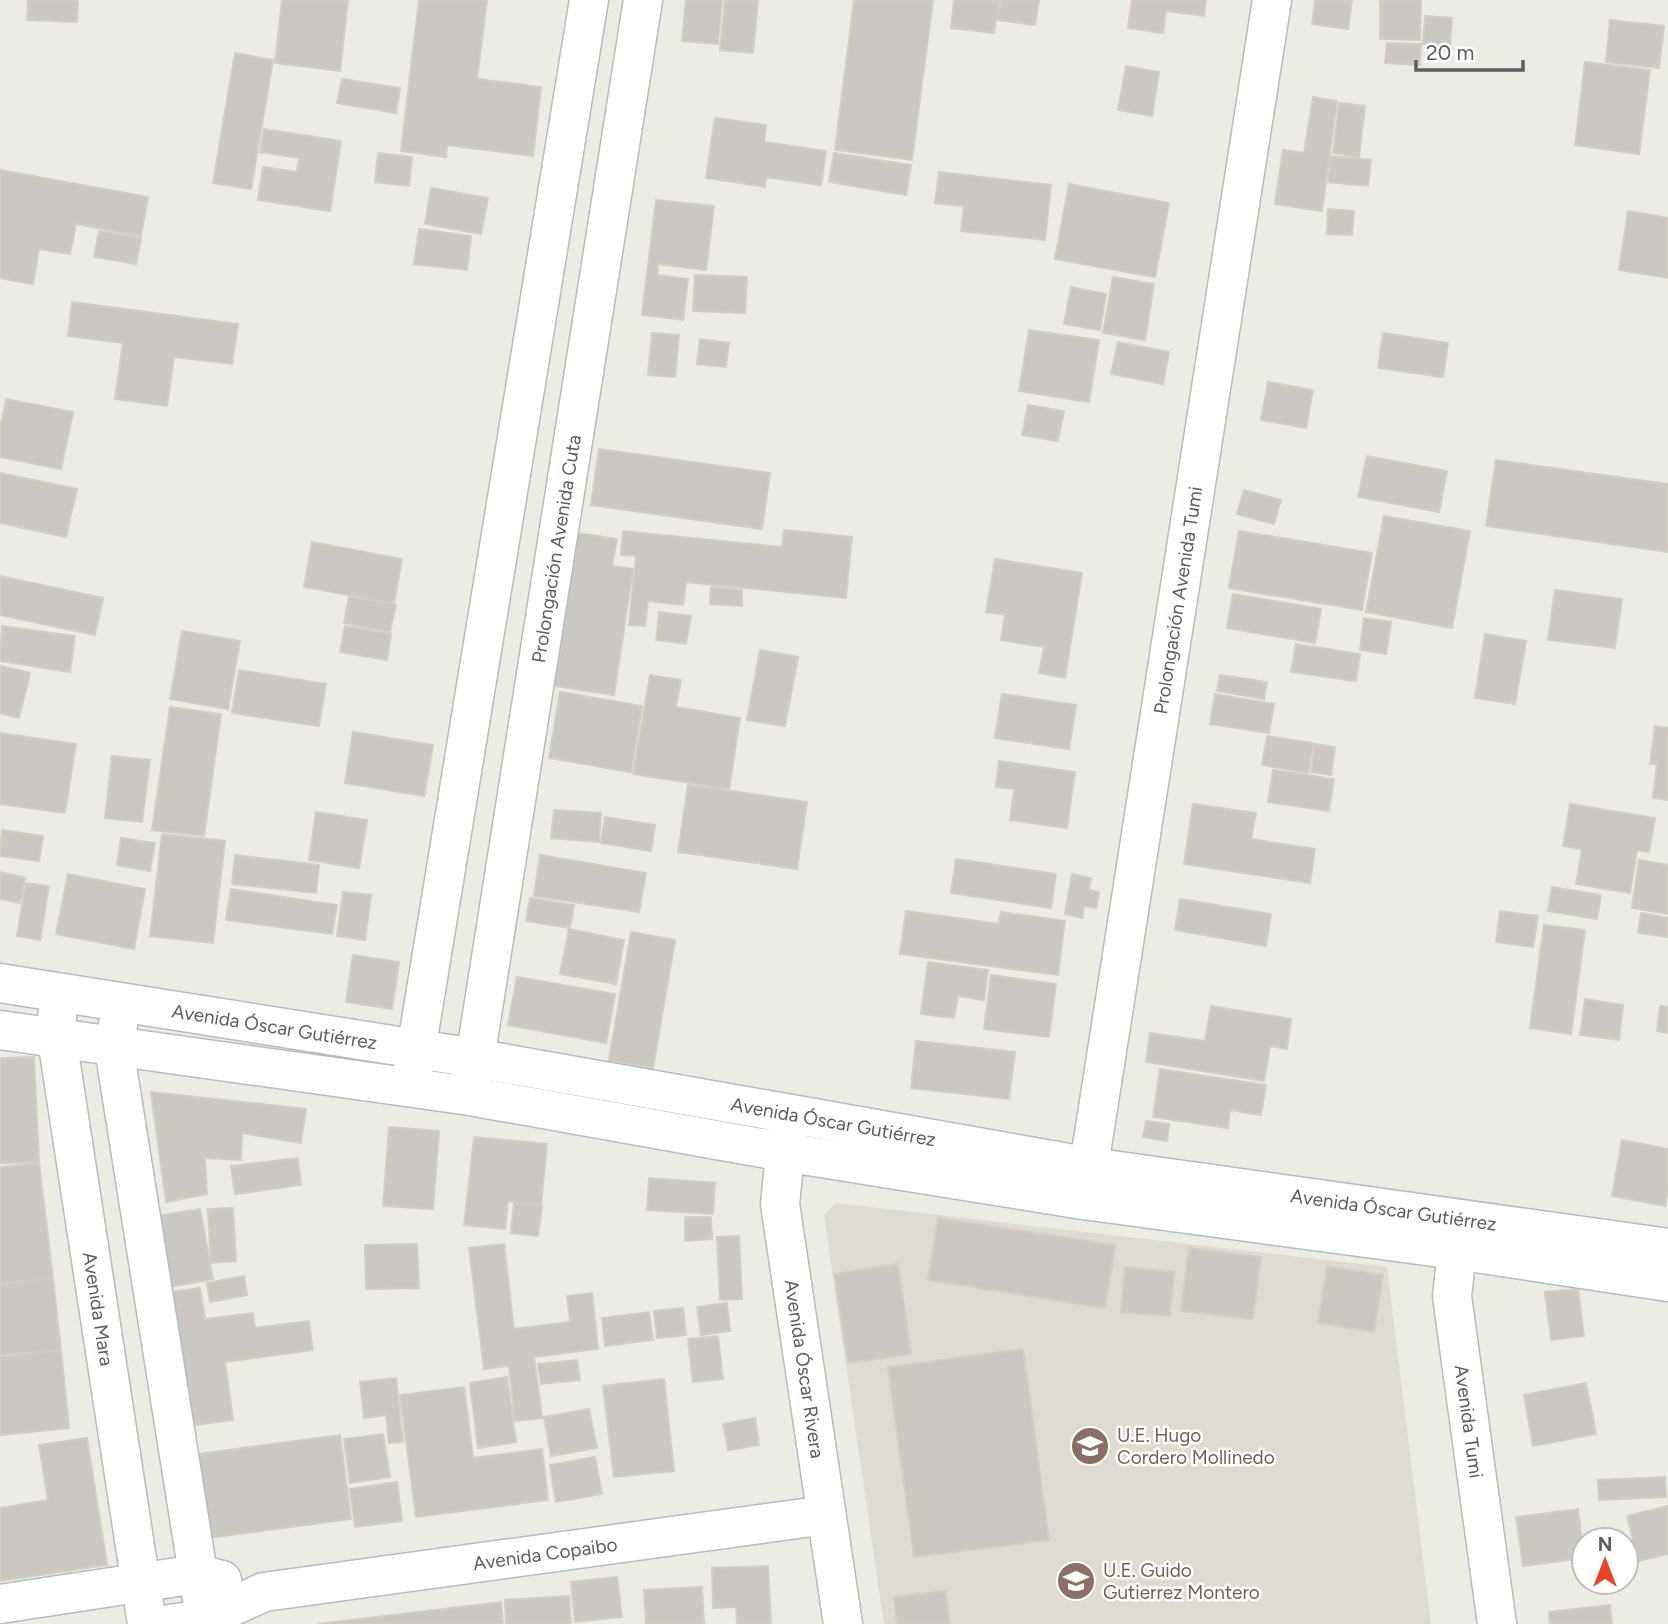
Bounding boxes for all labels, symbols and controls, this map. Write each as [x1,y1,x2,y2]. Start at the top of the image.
scale bar [1416,28,1523,72]
text: 20 m [1426,40,1474,65]
street label: Prolongación Avenida Cuta [527,433,586,664]
street label: Prolongación Avenida Tumi [1149,485,1207,716]
street label: Avenida Óscar Gutiérrez [170,999,379,1055]
street label: Avenida Óscar Gutiérrez [729,1093,938,1151]
street label: Avenida Óscar Gutiérrez [1289,1184,1498,1236]
street label: Avenida Mara [78,1250,118,1368]
street label: Avenida Óscar Rivera [779,1278,829,1460]
street label: Avenida Tumi [1450,1363,1488,1480]
place label: U.E. Hugo Cordero Mollinedo [1117,1424,1275,1469]
school or university icon: U.E. Hugo Cordero Mollinedo [1069,1425,1111,1467]
north arrow [1570,1526,1640,1596]
street label: Avenida Copaibo [472,1533,619,1575]
text: N [1598,1533,1612,1556]
place label: U.E. Guido Gutierrez Montero [1103,1559,1260,1604]
school or university icon: U.E. Guido Gutierrez Montero [1055,1560,1097,1602]

